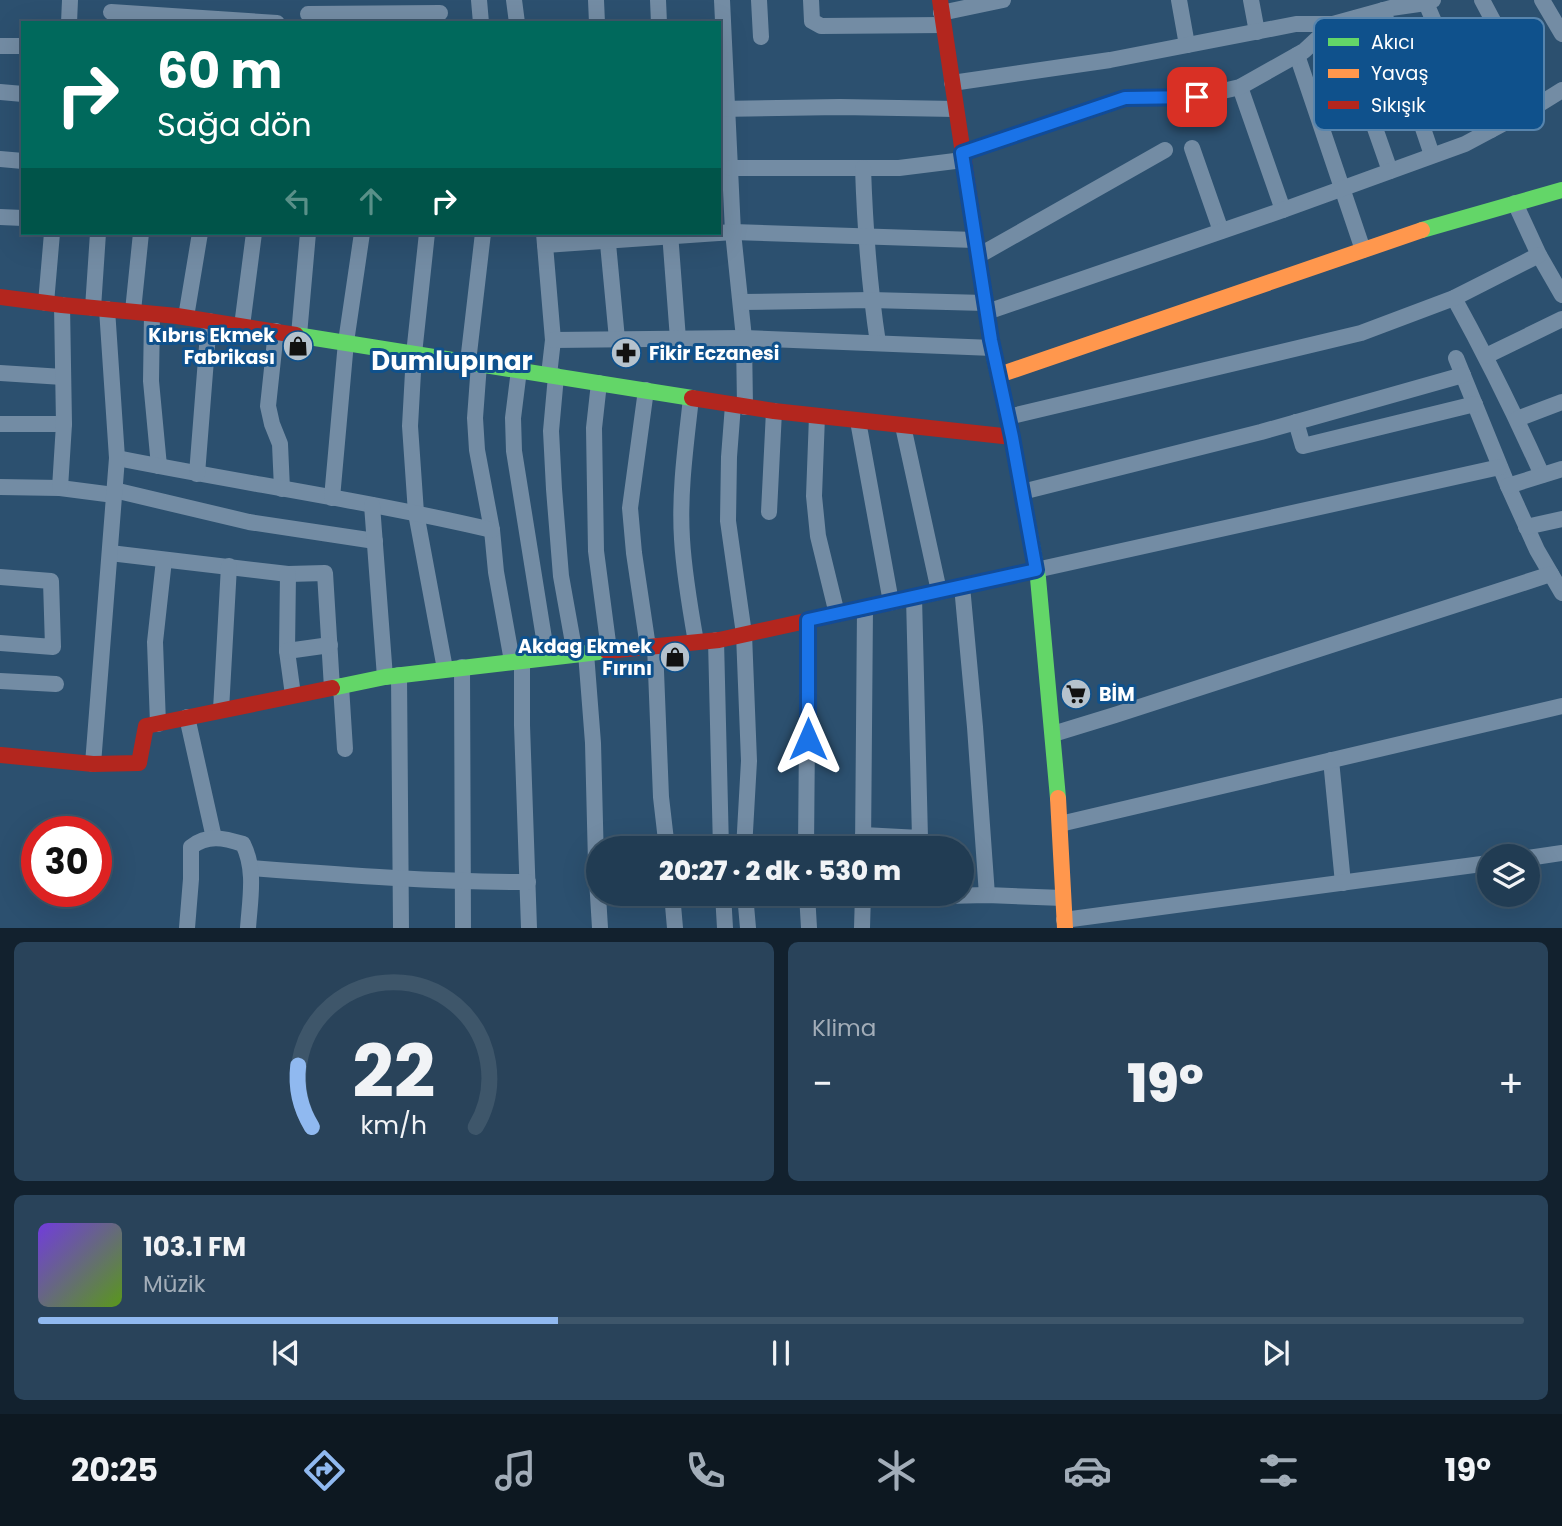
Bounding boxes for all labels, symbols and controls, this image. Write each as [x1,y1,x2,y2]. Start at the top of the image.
legend [1314,18,1544,130]
text: Akıcı [1371,29,1414,56]
text: 60 m [157,37,282,105]
icon: right [42,49,133,140]
text: Yavaş [1371,60,1428,87]
pin [1167,67,1227,127]
icon: arrive [1178,78,1216,116]
text: Sıkışık [1371,92,1426,119]
text: Sağa dön [157,102,312,147]
icon: left [279,182,317,220]
icon: ahead [352,182,390,220]
icon: right [425,182,463,220]
place label: Kıbrıs Ekmek Fabrikası [148,322,275,371]
shop icon: Kıbrıs Ekmek Fabrikası [281,329,315,363]
pharmacy icon: Fikir Eczanesi [609,336,643,370]
place label: Fikir Eczanesi [649,340,779,367]
district label: Dumlupınar [371,343,533,379]
place label: Akdag Ekmek Fırını [518,633,652,682]
shop icon: Akdag Ekmek Fırını [658,640,692,674]
supermarket icon: BİM [1059,677,1093,711]
place label: BİM [1099,681,1135,708]
position arrow [771,702,845,776]
speed limit sign: 30 [21,816,112,907]
map controls [1477,844,1540,907]
button: layers [1477,844,1540,907]
text: 20:27 · 2 dk · 530 m [659,853,901,889]
text: Klima [812,1012,876,1044]
text: 22 [352,1022,436,1123]
text: 19° [1127,1047,1204,1120]
text: − [812,1057,833,1110]
text: + [1498,1057,1524,1110]
text: km/h [361,1108,427,1143]
text: 103.1 FM [143,1229,246,1265]
text: Müzik [143,1268,206,1300]
icon: previous [267,1334,305,1372]
icon: pause [762,1334,800,1372]
icon: next [1257,1334,1295,1372]
icon: directions [300,1446,349,1495]
icon: music [491,1446,540,1495]
icon: phone [681,1446,730,1495]
icon: climate [872,1446,921,1495]
icon: car [1063,1446,1112,1495]
icon: filters [1254,1446,1303,1495]
text: 20:25 [71,1447,158,1492]
text: 19° [1445,1447,1491,1492]

